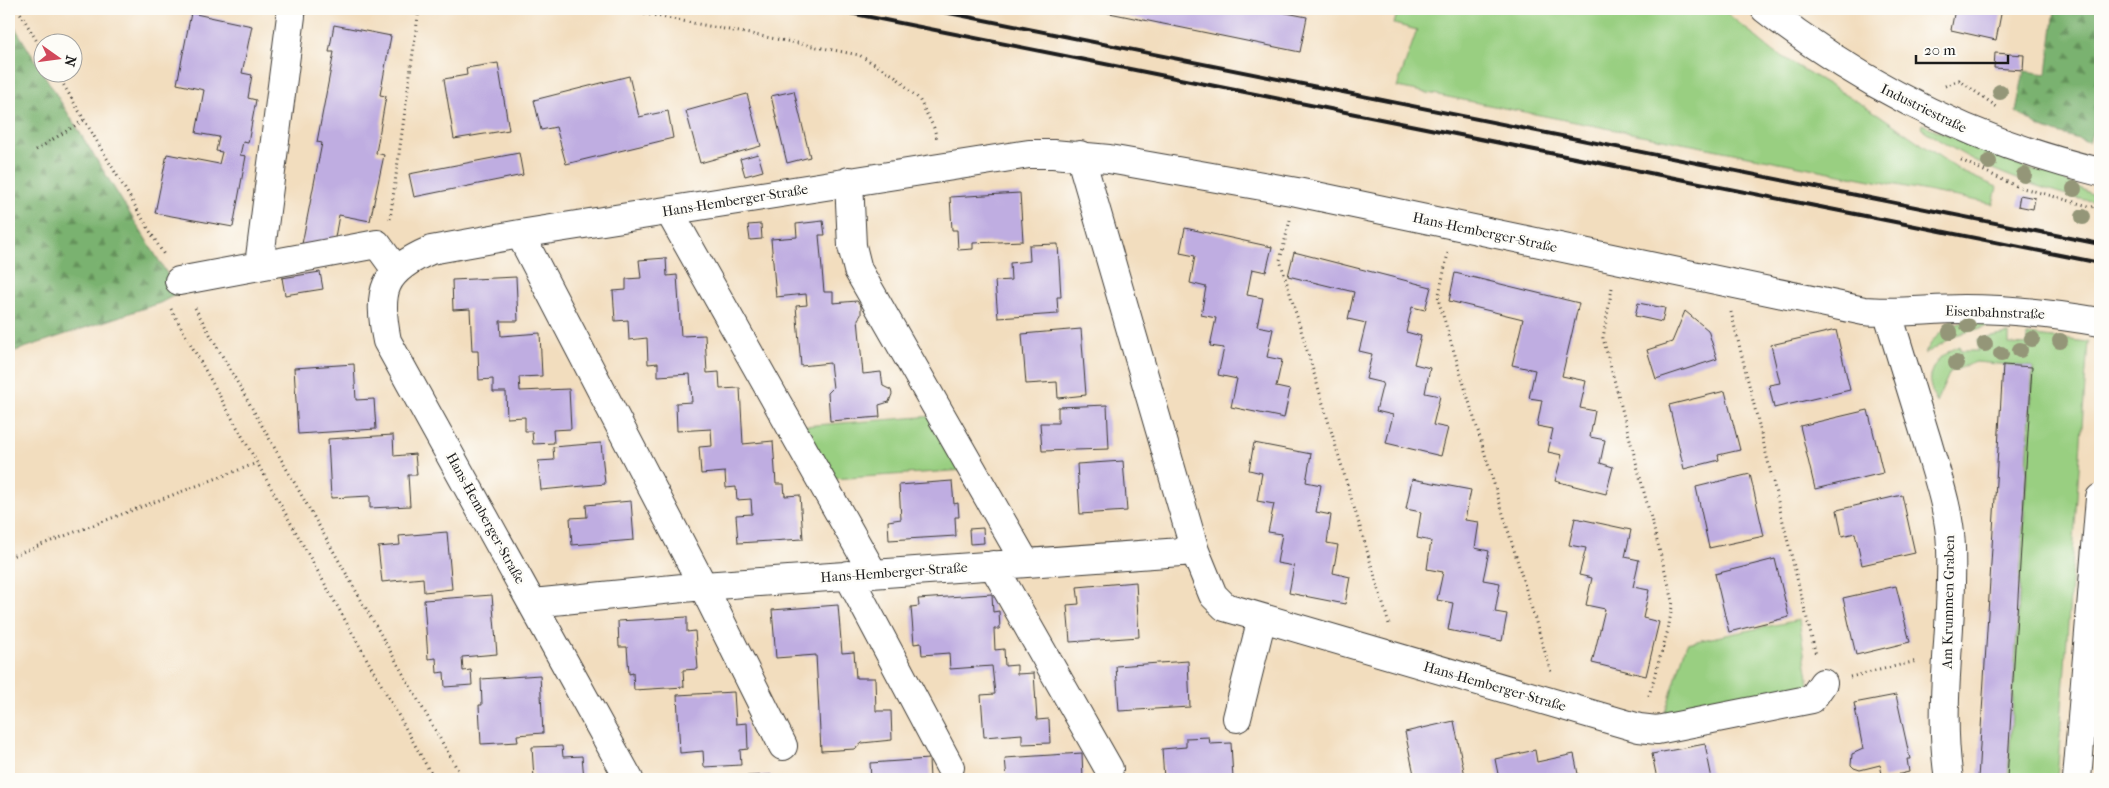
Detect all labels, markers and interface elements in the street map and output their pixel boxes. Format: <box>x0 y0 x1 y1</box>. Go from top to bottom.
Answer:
north arrow <box>32 32 82 82</box>
scale bar <box>1916 32 2009 64</box>
text: 20 m <box>1924 41 1956 59</box>
text: N <box>61 54 80 69</box>
street label: Industriestraße <box>1878 80 1970 137</box>
street label: Hans-Hemberger-Straße <box>661 181 809 220</box>
street label: Hans-Hemberger-Straße <box>1411 209 1559 256</box>
street label: Eisenbahnstraße <box>1945 302 2045 323</box>
street label: Hans-Hemberger-Straße <box>442 450 529 587</box>
street label: Am Krummen Graben <box>1939 535 1958 670</box>
street label: Hans-Hemberger-Straße <box>820 559 968 586</box>
street label: Hans-Hemberger-Straße <box>1422 658 1568 715</box>

